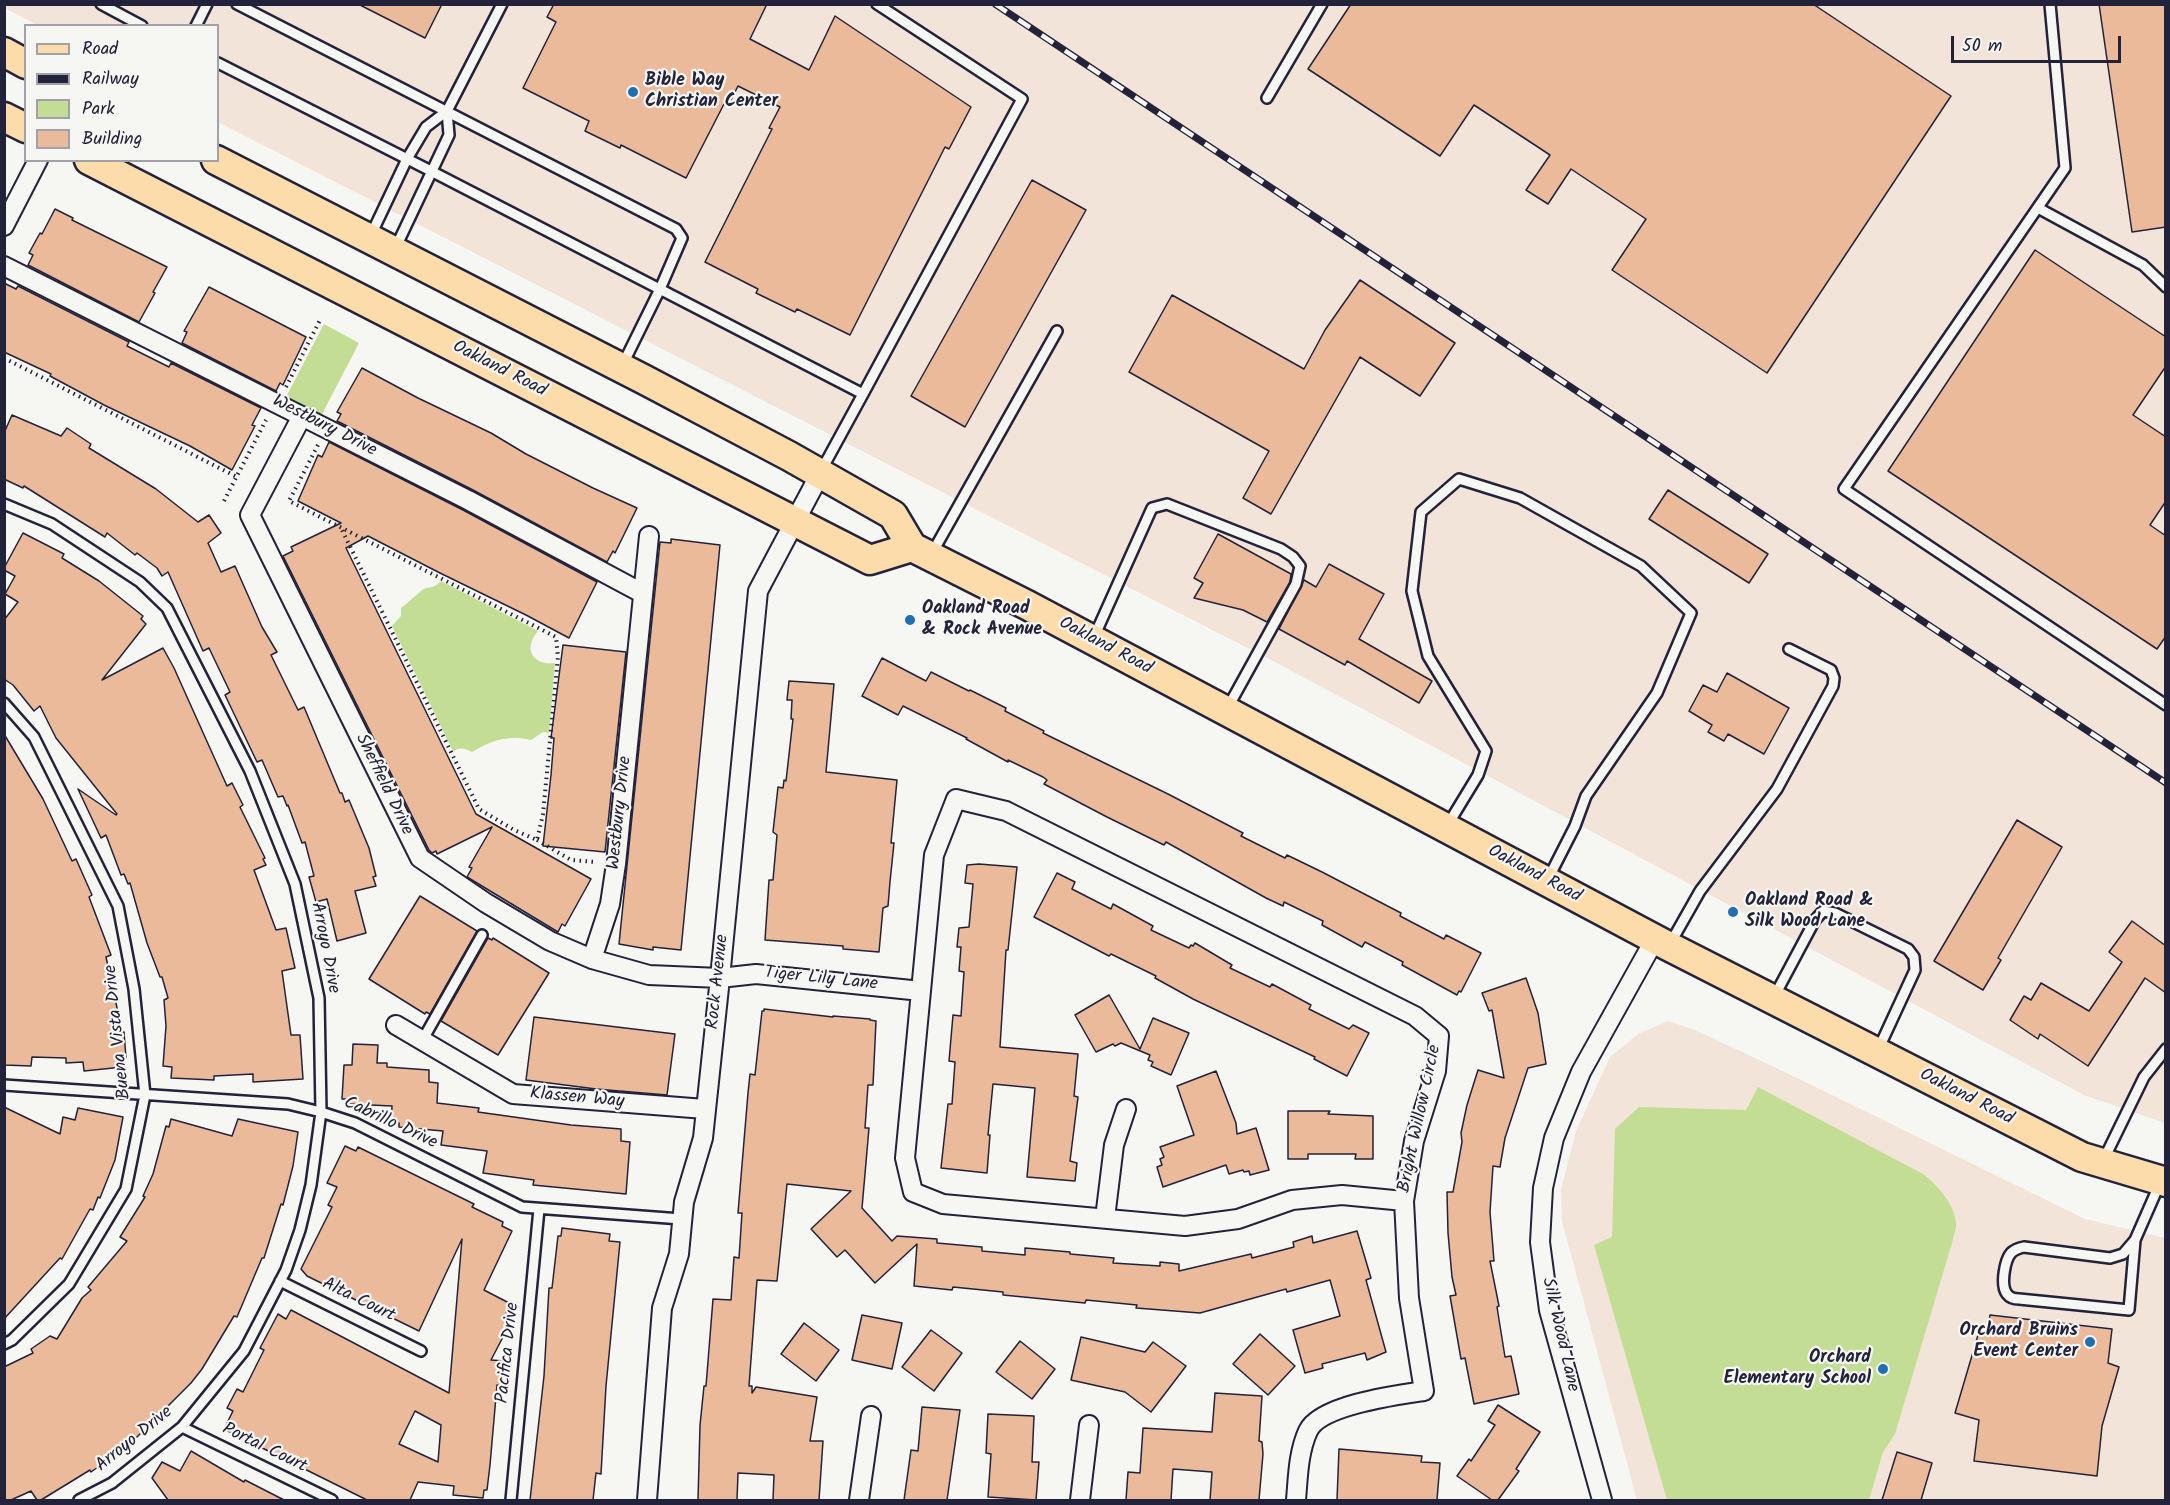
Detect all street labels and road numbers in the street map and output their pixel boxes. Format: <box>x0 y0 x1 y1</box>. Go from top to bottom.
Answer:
street label: Oakland Road <box>448 337 550 403</box>
street label: Westbury Drive <box>268 391 380 463</box>
street label: Oakland Road <box>1055 613 1155 681</box>
street label: Sheffield Drive <box>349 731 417 839</box>
street label: Westbury Drive <box>604 755 638 871</box>
street label: Oakland Road <box>1484 841 1584 909</box>
street label: Arroyo Drive <box>305 901 343 995</box>
street label: Rock Avenue <box>703 933 735 1031</box>
street label: Tiger Lily Lane <box>763 963 879 997</box>
street label: Buena Vista Drive <box>101 964 137 1100</box>
street label: Bright Willow Circle <box>1395 1043 1447 1195</box>
street label: Oakland Road <box>1915 1065 2017 1131</box>
street label: Klassen Way <box>529 1084 625 1114</box>
street label: Cabrillo Drive <box>340 1093 440 1155</box>
street label: Alta Court <box>318 1274 398 1328</box>
street label: Silk Wood Lane <box>1535 1276 1583 1394</box>
street label: Pacifica Drive <box>493 1302 525 1404</box>
street label: Arroyo Drive <box>92 1403 178 1477</box>
street label: Portal Court <box>218 1419 310 1479</box>

